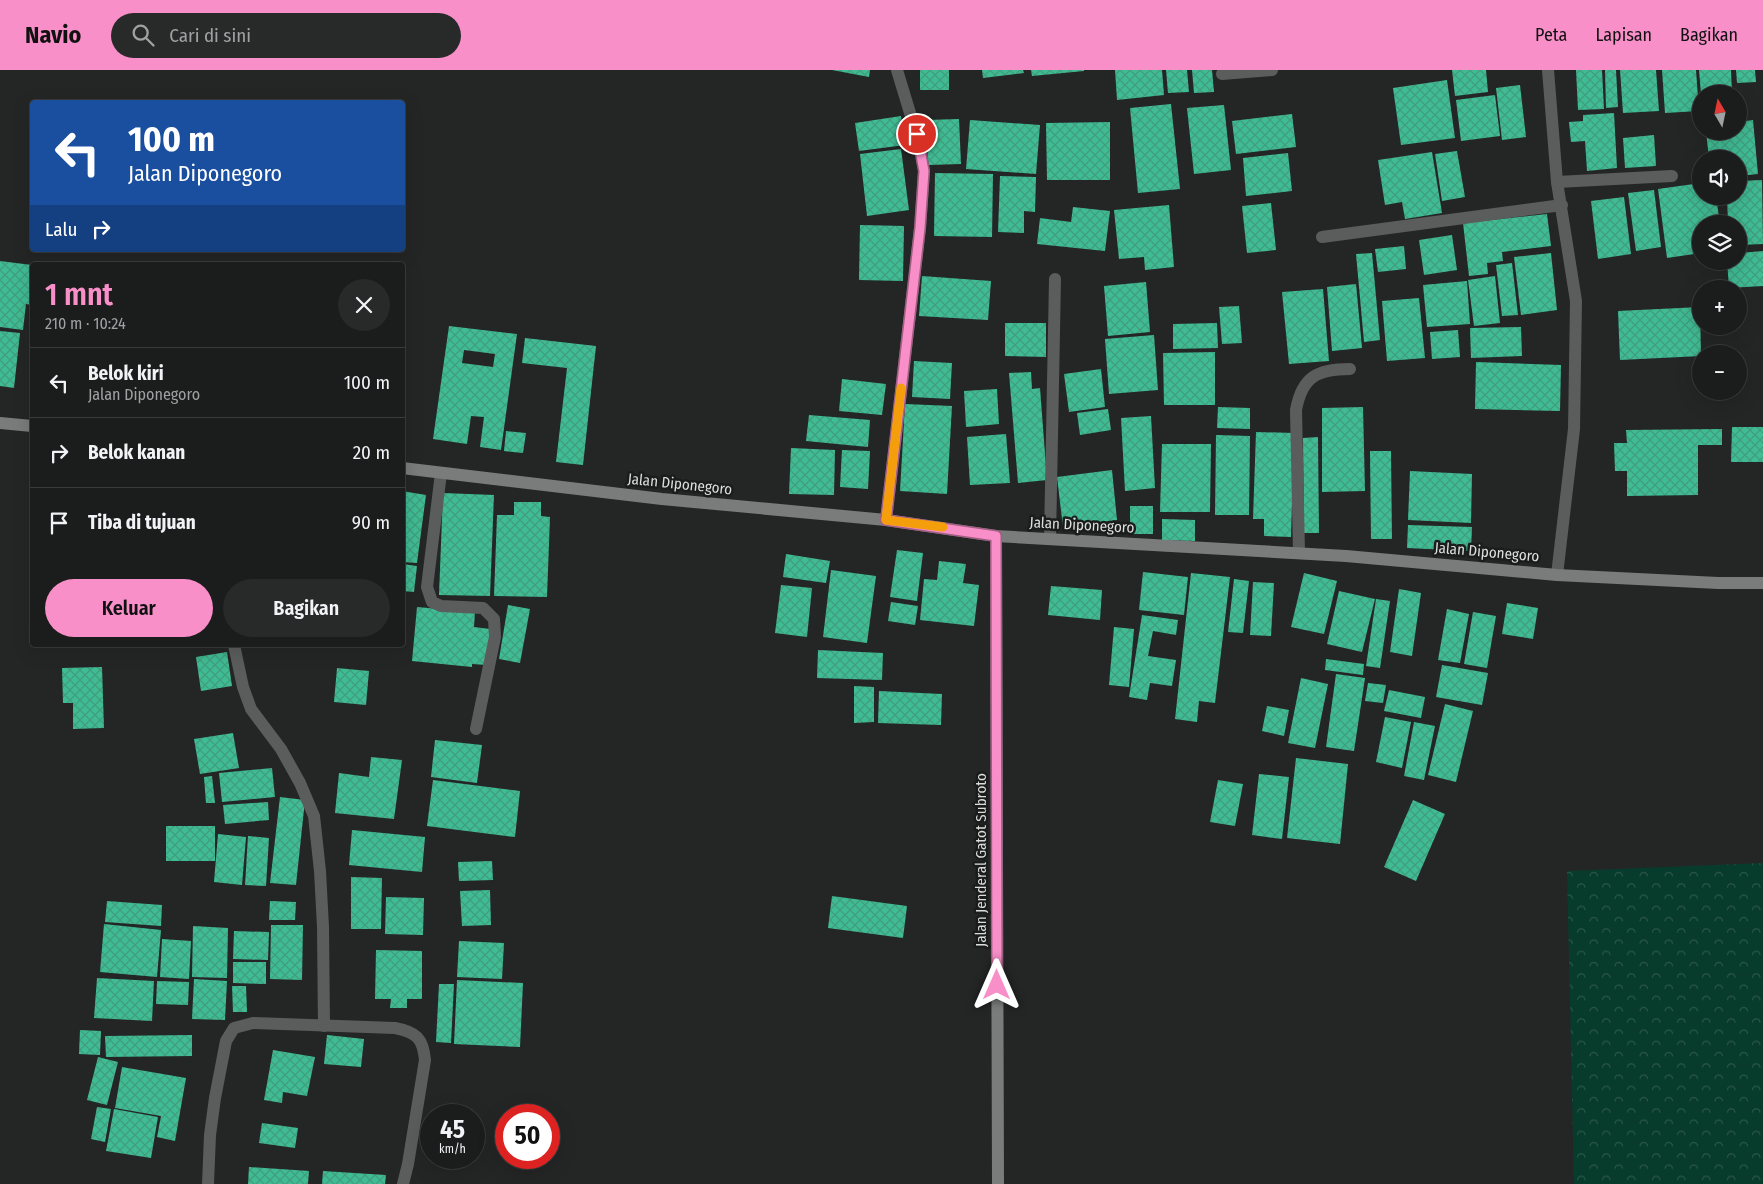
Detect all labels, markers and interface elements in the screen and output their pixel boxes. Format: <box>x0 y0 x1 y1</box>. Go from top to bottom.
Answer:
search box <box>111 13 461 58</box>
text: Navio <box>25 21 81 49</box>
icon: search <box>129 21 157 49</box>
text: Cari di sini <box>169 24 251 47</box>
text: Peta <box>1535 24 1567 46</box>
text: Lapisan <box>1595 24 1652 46</box>
text: Bagikan <box>1680 24 1738 46</box>
north arrow <box>1692 85 1748 140</box>
map controls <box>1692 85 1747 400</box>
pin <box>896 113 938 155</box>
text: 100 m <box>128 118 215 160</box>
icon: left <box>45 120 110 185</box>
icon: arrive <box>903 120 931 148</box>
button: sound <box>1692 150 1747 205</box>
text: Jalan Diponegoro <box>128 160 282 187</box>
icon: right <box>87 215 115 243</box>
button: layers <box>1692 215 1747 270</box>
text: Lalu <box>45 218 77 241</box>
text: 1 mnt <box>45 277 113 313</box>
button: close <box>338 279 390 331</box>
button: + <box>1692 280 1747 335</box>
text: 210 m · 10:24 <box>45 314 126 333</box>
button: − <box>1692 345 1747 400</box>
text: Belok kiri <box>88 362 164 385</box>
icon: left <box>45 369 73 397</box>
text: 100 m <box>344 371 390 394</box>
text: Jalan Diponegoro <box>88 385 200 404</box>
icon: right <box>45 439 73 467</box>
text: Belok kanan <box>88 441 185 464</box>
text: 20 m <box>353 441 390 464</box>
street label: Jalan Diponegoro <box>627 470 733 498</box>
icon: arrive <box>45 509 73 537</box>
text: Tiba di tujuan <box>88 511 196 534</box>
text: 90 m <box>352 511 390 534</box>
street label: Jalan Diponegoro <box>1029 513 1135 537</box>
street label: Jalan Diponegoro <box>1434 538 1540 566</box>
button: Keluar <box>45 579 213 637</box>
button: Bagikan <box>223 579 390 637</box>
street label: Jalan Jenderal Gatot Subroto <box>972 773 990 947</box>
position arrow <box>970 958 1022 1010</box>
speed limit sign: 50 <box>495 1104 560 1169</box>
text: 45 <box>440 1115 465 1145</box>
text: km/h <box>439 1142 466 1156</box>

